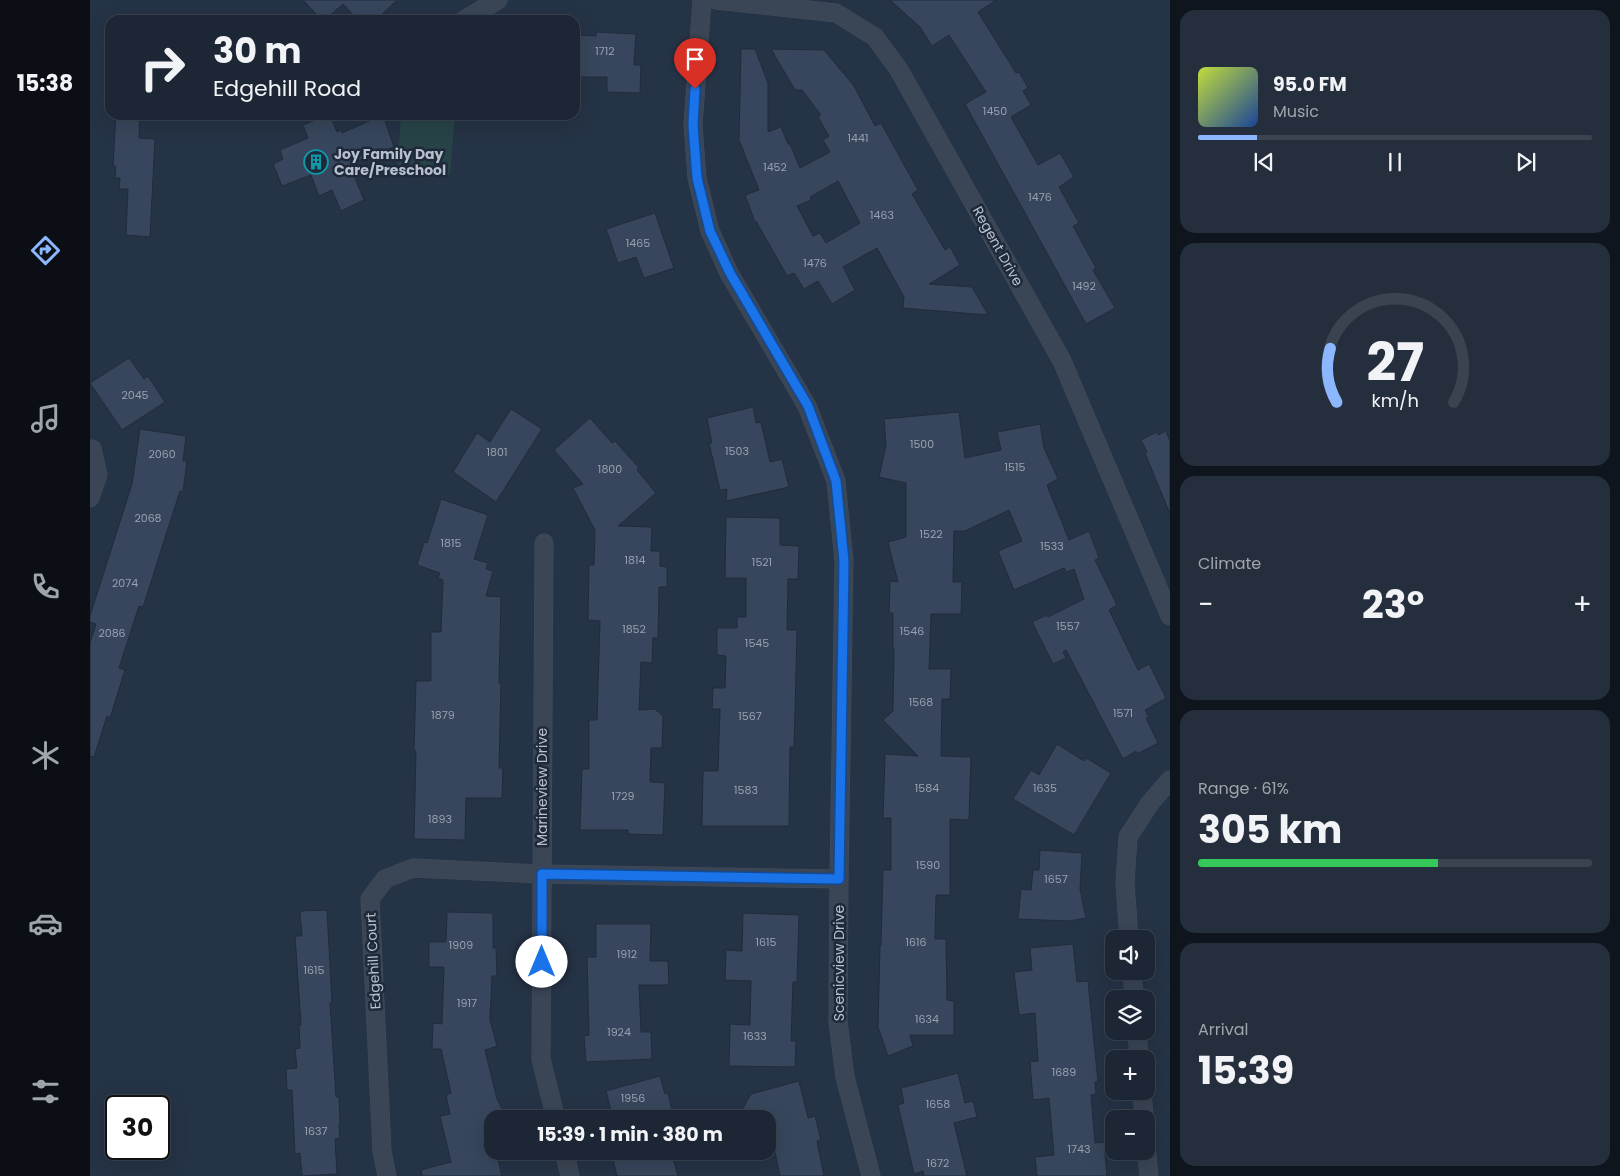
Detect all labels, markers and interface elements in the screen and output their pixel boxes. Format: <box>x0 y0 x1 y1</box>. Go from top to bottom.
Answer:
text: 30 m <box>213 26 301 75</box>
icon: right <box>130 35 195 100</box>
pin <box>674 38 716 89</box>
house number: 1712 <box>595 43 615 59</box>
icon: arrive <box>681 45 709 73</box>
text: 15:38 <box>17 68 73 99</box>
text: 95.0 FM <box>1273 71 1347 98</box>
text: Edgehill Road <box>213 73 361 104</box>
text: Music <box>1273 100 1319 123</box>
house number: 1450 <box>983 103 1007 119</box>
house number: 1441 <box>848 130 868 146</box>
place label: Joy Family Day Care/Preschool <box>334 144 446 180</box>
icon: previous <box>1250 148 1278 176</box>
icon: pause <box>1381 148 1409 176</box>
icon: next <box>1512 148 1540 176</box>
building icon: Joy Family Day Care/Preschool <box>303 149 329 175</box>
house number: 1452 <box>763 159 787 175</box>
house number: 1476 <box>1028 189 1052 205</box>
street label: Regent Drive <box>968 203 1028 290</box>
house number: 1463 <box>870 207 894 223</box>
icon: directions <box>28 233 63 268</box>
house number: 1465 <box>626 235 650 251</box>
house number: 1476 <box>803 255 827 271</box>
house number: 1492 <box>1072 278 1096 294</box>
text: 27 <box>1366 326 1424 399</box>
house number: 2045 <box>121 387 149 403</box>
text: km/h <box>1371 388 1419 413</box>
icon: music <box>28 401 63 436</box>
house number: 1500 <box>910 436 934 452</box>
house number: 1503 <box>725 443 749 459</box>
house number: 1801 <box>487 444 507 460</box>
house number: 2060 <box>148 446 176 462</box>
house number: 1515 <box>1005 459 1026 475</box>
house number: 1800 <box>598 461 622 477</box>
house number: 2068 <box>134 510 162 526</box>
house number: 1522 <box>919 526 943 542</box>
house number: 1815 <box>441 535 462 551</box>
house number: 1533 <box>1040 538 1064 554</box>
house number: 1814 <box>625 552 646 568</box>
text: Climate <box>1198 552 1261 575</box>
house number: 1521 <box>752 554 772 570</box>
icon: phone <box>28 569 63 604</box>
house number: 2074 <box>112 575 138 591</box>
text: 23° <box>1362 578 1424 631</box>
text: − <box>1198 585 1213 624</box>
text: + <box>1573 585 1592 624</box>
house number: 1557 <box>1056 618 1080 634</box>
house number: 1852 <box>622 621 646 637</box>
house number: 1546 <box>900 623 924 639</box>
house number: 2086 <box>98 625 126 641</box>
house number: 1545 <box>745 635 769 651</box>
house number: 1568 <box>909 694 933 710</box>
house number: 1571 <box>1113 705 1133 721</box>
house number: 1879 <box>431 707 455 723</box>
house number: 1567 <box>738 708 762 724</box>
street label: Marineview Drive <box>532 728 552 846</box>
icon: climate <box>28 738 63 773</box>
text: Range · 61% <box>1198 777 1289 800</box>
house number: 1584 <box>915 780 939 796</box>
house number: 1635 <box>1033 780 1057 796</box>
house number: 1583 <box>734 782 758 798</box>
house number: 1729 <box>612 788 634 804</box>
text: 305 km <box>1198 803 1342 856</box>
house number: 1893 <box>428 811 452 827</box>
house number: 1590 <box>916 857 940 873</box>
house number: 1657 <box>1044 871 1068 887</box>
street label: Scenicview Drive <box>829 904 849 1021</box>
icon: car <box>28 906 63 941</box>
street label: Edgehill Court <box>360 912 386 1010</box>
map controls <box>1105 930 1155 1160</box>
button: sound <box>1105 930 1155 980</box>
house number: 1615 <box>756 934 777 950</box>
house number: 1616 <box>905 934 927 950</box>
position arrow <box>515 935 567 987</box>
house number: 1909 <box>449 937 473 953</box>
house number: 1912 <box>617 946 637 962</box>
house number: 1615 <box>304 962 325 978</box>
button: layers <box>1105 990 1155 1040</box>
house number: 1917 <box>457 995 477 1011</box>
house number: 1634 <box>915 1011 939 1027</box>
text: Arrival <box>1198 1018 1248 1041</box>
house number: 1924 <box>607 1024 631 1040</box>
house number: 1633 <box>743 1028 767 1044</box>
text: 15:39 <box>1198 1044 1294 1097</box>
button: + <box>1105 1050 1155 1100</box>
house number: 1689 <box>1052 1064 1076 1080</box>
icon: filters <box>28 1074 63 1109</box>
house number: 1956 <box>621 1090 645 1106</box>
speed limit sign: 30 <box>105 1095 170 1160</box>
house number: 1658 <box>926 1096 950 1112</box>
button: − <box>1105 1110 1155 1160</box>
text: 15:39 · 1 min · 380 m <box>537 1121 723 1148</box>
house number: 1637 <box>305 1123 328 1139</box>
house number: 1743 <box>1068 1141 1090 1157</box>
house number: 1672 <box>927 1155 949 1171</box>

